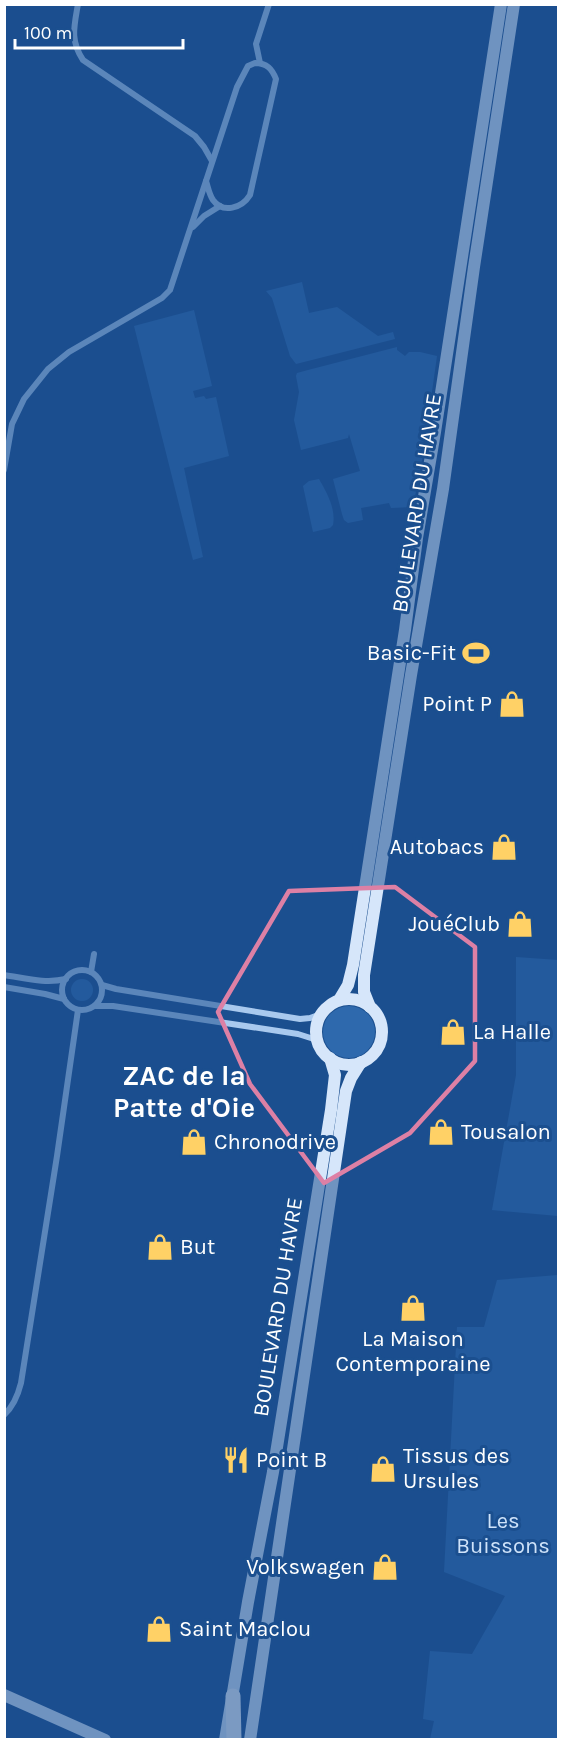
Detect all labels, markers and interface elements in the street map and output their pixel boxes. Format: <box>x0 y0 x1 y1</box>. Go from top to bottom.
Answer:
scale bar <box>15 12 183 50</box>
text: 100 m <box>24 22 72 44</box>
street label: BOULEVARD DU HAVRE <box>387 392 447 614</box>
sports icon: Basic-Fit <box>461 638 491 668</box>
place label: Basic-Fit <box>367 640 456 666</box>
shop icon: Point P <box>497 689 527 719</box>
place label: Point P <box>422 691 492 717</box>
shop icon: Autobacs <box>489 832 519 862</box>
place label: Autobacs <box>390 834 484 860</box>
shop icon: JouéClub <box>505 909 535 939</box>
place label: JouéClub <box>408 911 500 937</box>
shop icon: La Halle <box>438 1017 468 1047</box>
place label: La Halle <box>473 1019 551 1045</box>
district label: ZAC de la Patte d'Oie <box>113 1059 255 1124</box>
shop icon: Tousalon <box>426 1117 456 1147</box>
place label: Tousalon <box>461 1119 551 1145</box>
shop icon: Chronodrive <box>179 1127 209 1157</box>
place label: Chronodrive <box>214 1129 336 1155</box>
street label: BOULEVARD DU HAVRE <box>248 1196 308 1418</box>
shop icon: But <box>145 1232 175 1262</box>
place label: But <box>180 1234 215 1260</box>
shop icon: La Maison Contemporaine <box>398 1293 428 1323</box>
place label: La Maison Contemporaine <box>335 1326 491 1377</box>
place label: Tissus des Ursules <box>403 1443 510 1494</box>
restaurant icon: Point B <box>221 1445 251 1475</box>
place label: Point B <box>256 1447 327 1473</box>
shop icon: Tissus des Ursules <box>368 1454 398 1484</box>
park label: Les Buissons <box>456 1508 550 1559</box>
shop icon: Volkswagen <box>370 1552 400 1582</box>
place label: Volkswagen <box>246 1554 365 1580</box>
shop icon: Saint Maclou <box>144 1614 174 1644</box>
place label: Saint Maclou <box>179 1616 311 1642</box>

